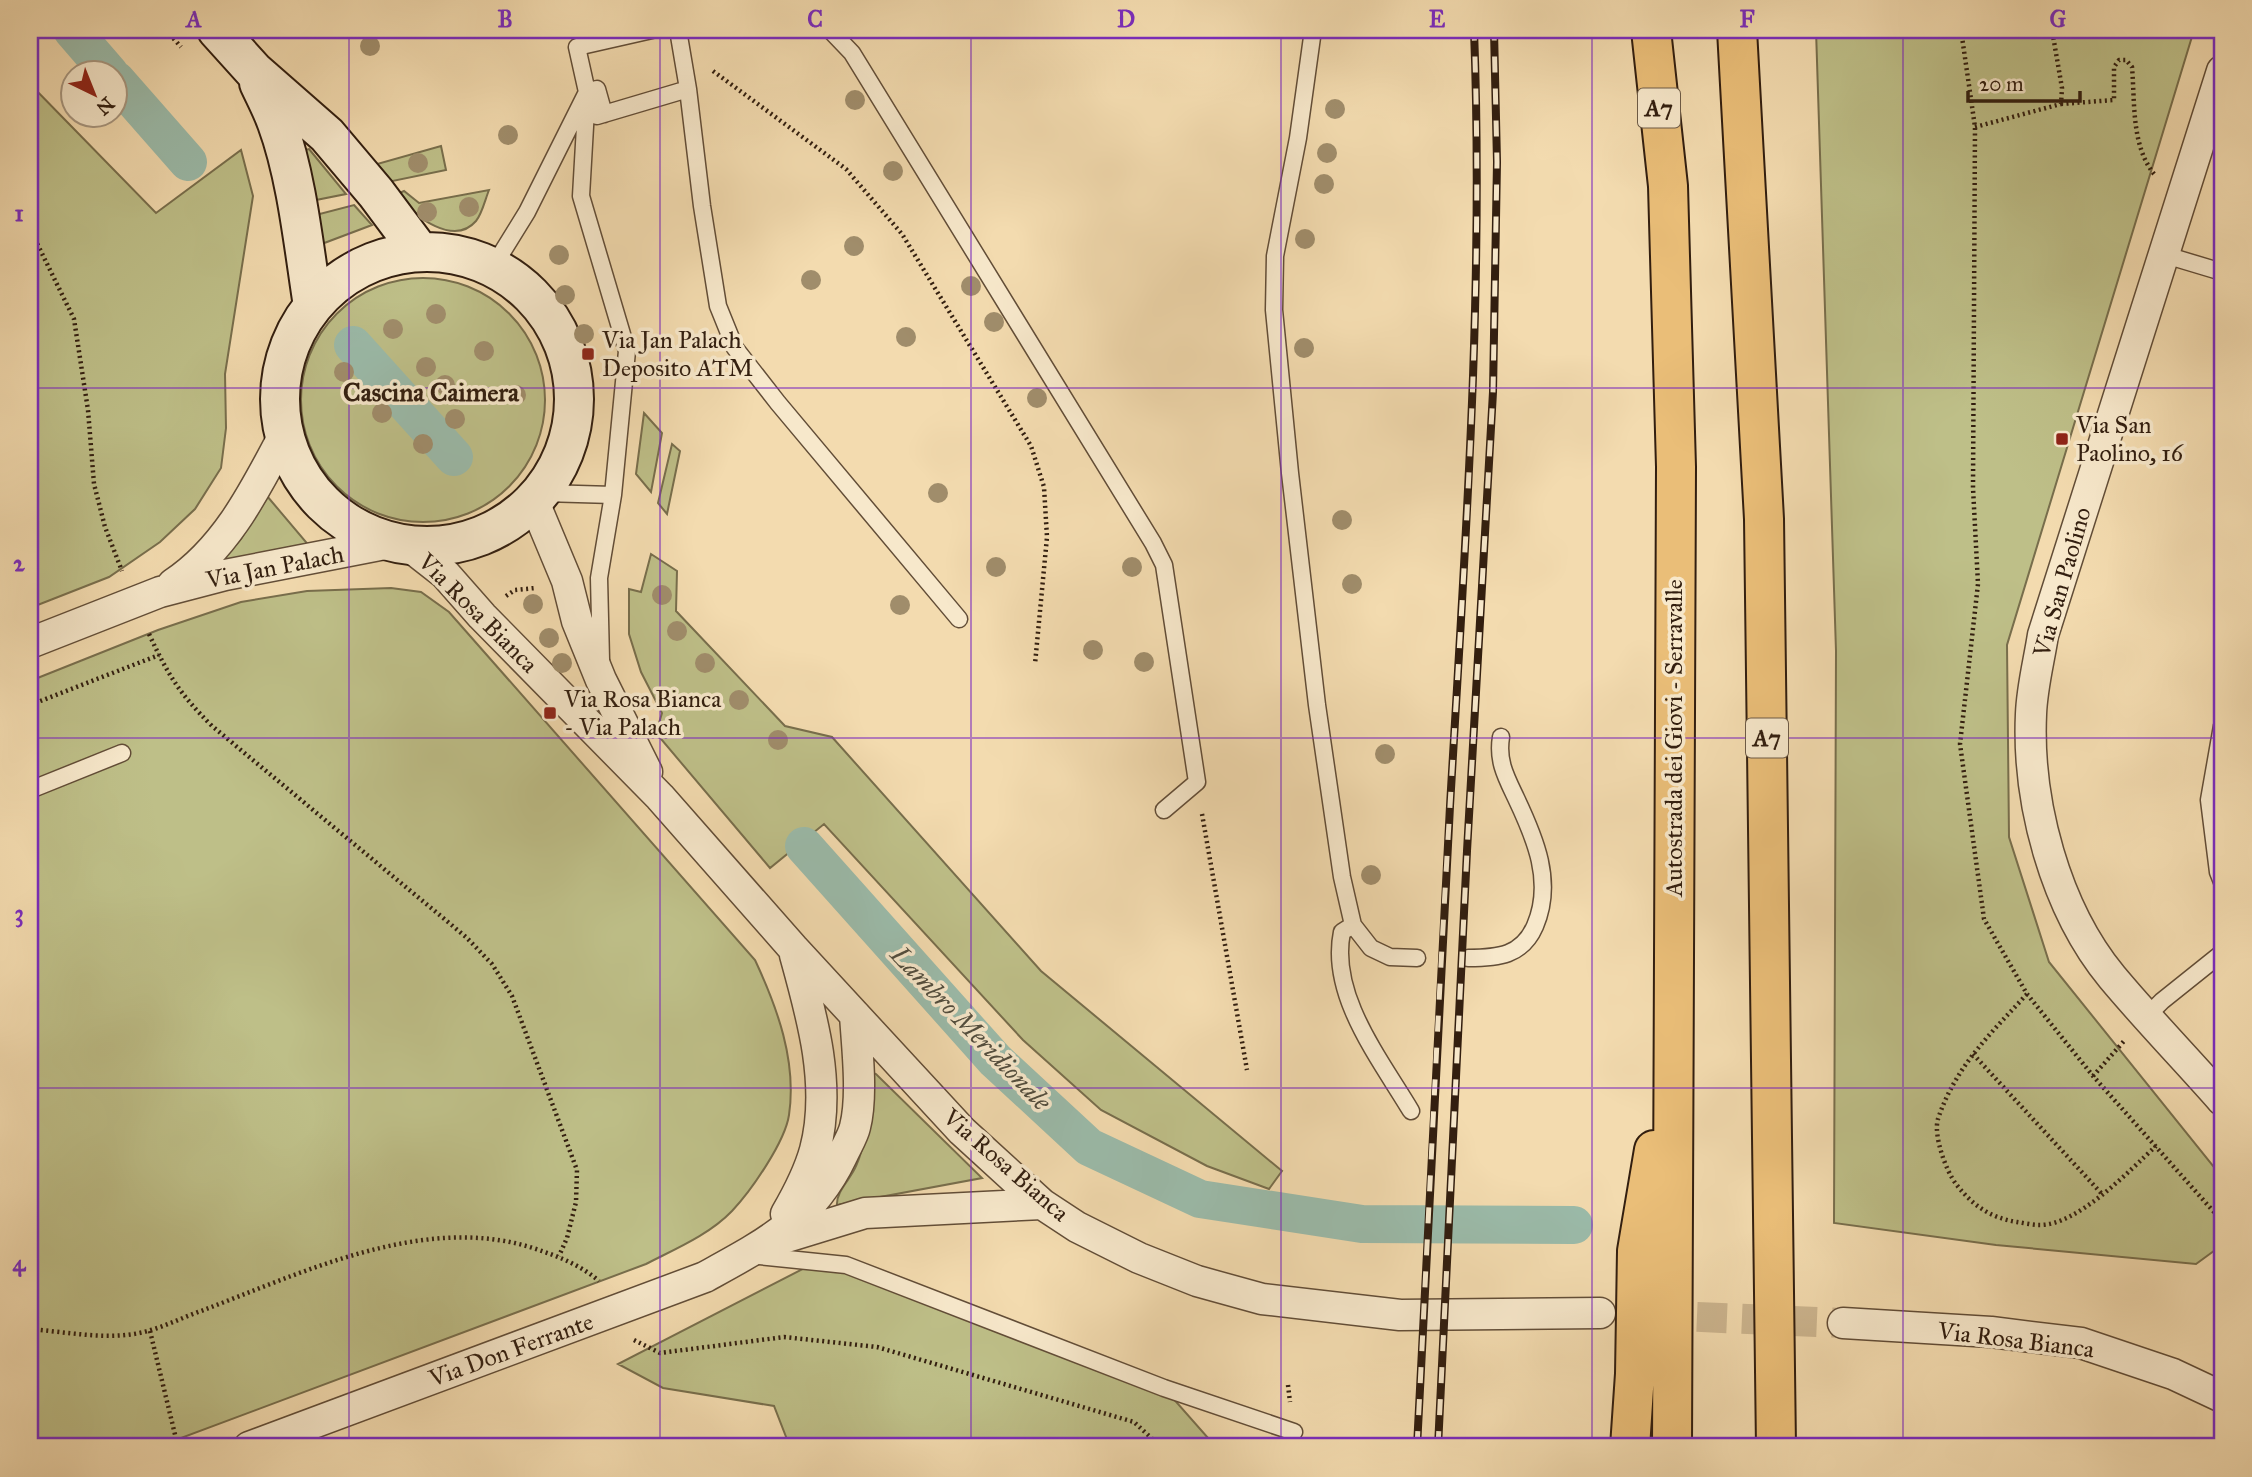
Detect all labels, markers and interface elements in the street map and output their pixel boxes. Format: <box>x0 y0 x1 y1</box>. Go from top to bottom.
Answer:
text: A <box>184 5 202 33</box>
text: B <box>497 5 513 33</box>
text: C <box>807 5 823 33</box>
text: D <box>1117 5 1135 33</box>
text: E <box>1429 5 1446 33</box>
text: F <box>1739 5 1755 33</box>
text: G <box>2050 5 2067 33</box>
north arrow <box>60 60 130 130</box>
scale bar <box>1968 60 2080 104</box>
text: 20 m <box>1979 71 2024 97</box>
road number: A7 <box>1638 88 1680 128</box>
text: N <box>92 92 119 120</box>
text: 1 <box>14 199 24 227</box>
place label: Via Jan Palach Deposito ATM <box>601 325 753 383</box>
marker: Via Jan Palach Deposito ATM <box>580 346 596 362</box>
district label: Cascina Caimera <box>343 376 520 408</box>
place label: Via San Paolino, 16 <box>2075 410 2184 468</box>
marker: Via San Paolino, 16 <box>2054 431 2070 447</box>
street label: Via San Paolino <box>2026 504 2098 661</box>
street label: Via Jan Palach <box>203 539 346 595</box>
street label: Via Rosa Bianca <box>411 546 545 680</box>
text: 2 <box>13 549 25 577</box>
street label: Autostrada dei Giovi - Serravalle <box>1659 579 1689 898</box>
place label: Via Rosa Bianca - Via Palach <box>563 684 722 742</box>
marker: Via Rosa Bianca - Via Palach <box>542 705 558 721</box>
road number: A7 <box>1746 718 1788 758</box>
text: 3 <box>14 899 24 928</box>
water label: Lambro Meridionale <box>884 938 1059 1118</box>
street label: Via Rosa Bianca <box>936 1101 1076 1228</box>
text: 4 <box>13 1249 27 1277</box>
street label: Via Don Ferrante <box>424 1306 597 1394</box>
street label: Via Rosa Bianca <box>1935 1315 2097 1365</box>

